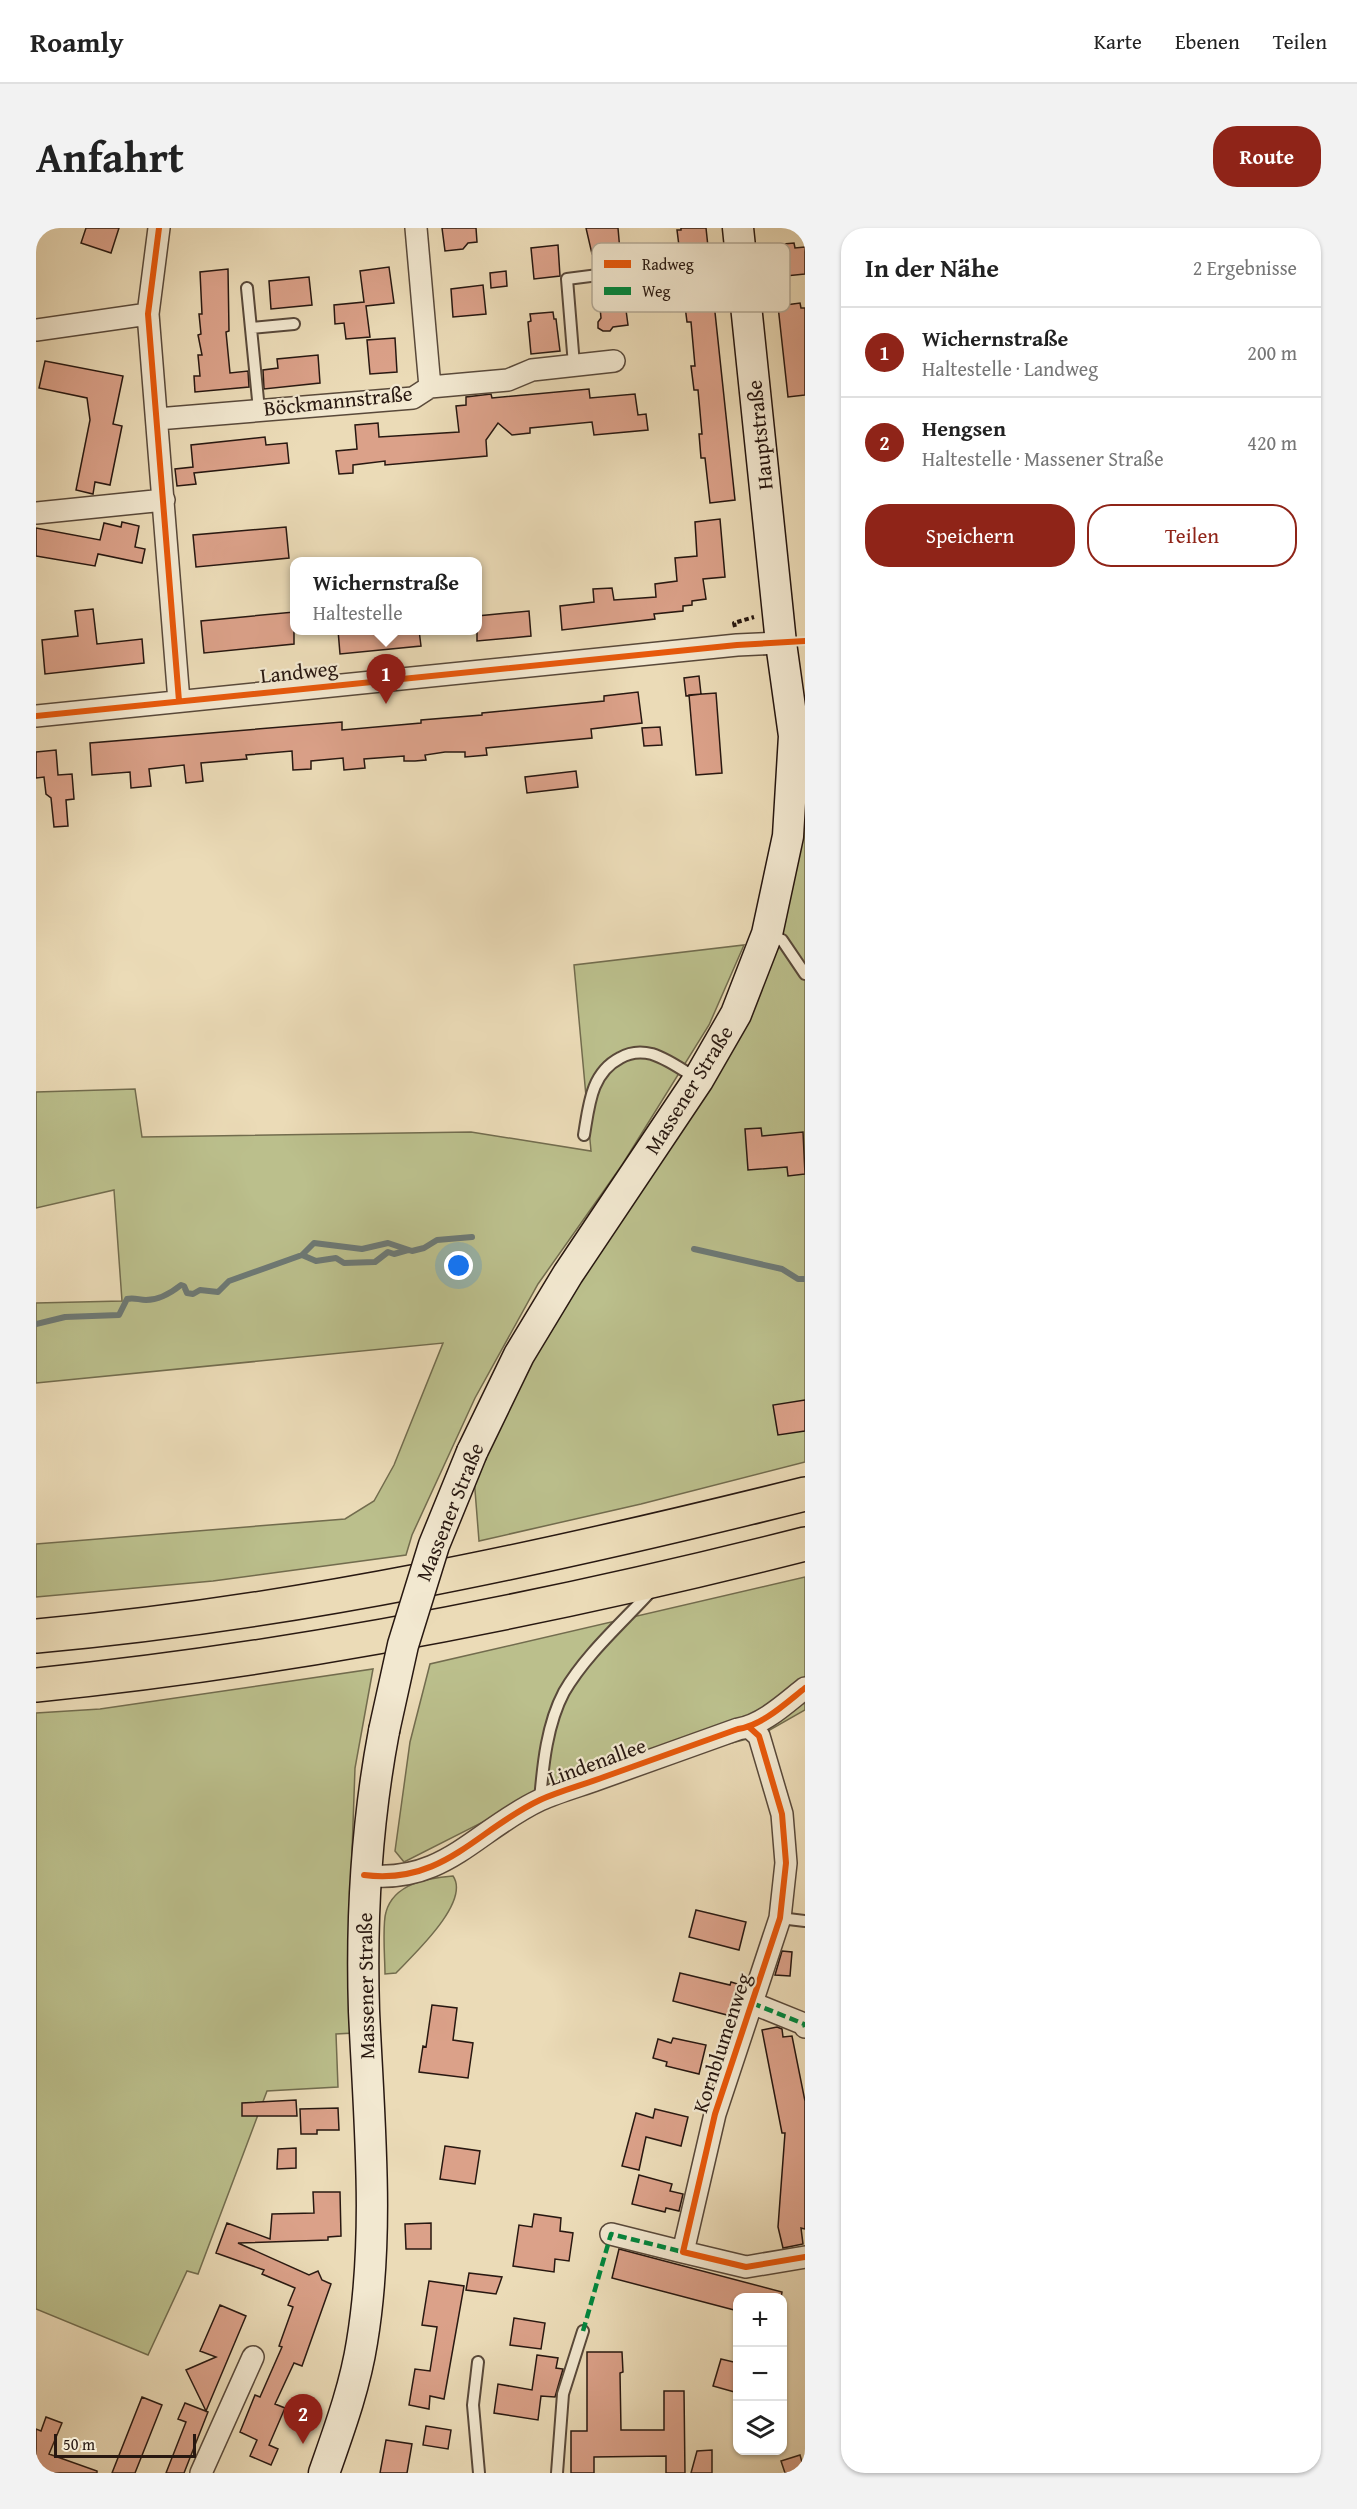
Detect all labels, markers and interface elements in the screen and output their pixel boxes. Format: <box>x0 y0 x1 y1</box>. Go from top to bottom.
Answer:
text: Roamly <box>30 21 124 62</box>
text: Karte <box>1094 26 1142 57</box>
text: Ebenen <box>1175 26 1240 57</box>
text: Teilen <box>1273 26 1327 57</box>
text: Anfahrt <box>36 126 184 187</box>
button: Route <box>1213 126 1321 187</box>
legend <box>592 243 790 312</box>
text: In der Nähe <box>865 248 999 287</box>
text: Radweg <box>642 252 694 276</box>
text: 2 Ergebnisse <box>1193 253 1297 282</box>
text: Weg <box>642 279 670 303</box>
text: Wichernstraße <box>922 322 1068 354</box>
text: 1 <box>879 338 890 367</box>
text: 200 m <box>1247 338 1297 367</box>
text: Haltestelle · Landweg <box>922 354 1098 383</box>
street label: Böckmannstraße <box>262 377 414 424</box>
street label: Hauptstraße <box>738 378 781 492</box>
text: Hengsen <box>922 412 1006 444</box>
text: 2 <box>879 428 890 457</box>
text: 420 m <box>1247 428 1297 457</box>
text: Haltestelle · Massener Straße <box>922 444 1164 473</box>
button: Speichern <box>865 504 1075 567</box>
button: Teilen <box>1087 504 1297 567</box>
popup <box>290 557 482 635</box>
text: Wichernstraße <box>313 566 459 598</box>
text: Haltestelle <box>313 598 403 627</box>
street label: Landweg <box>259 652 340 691</box>
pin: 1 <box>366 654 406 704</box>
street label: Massener Straße <box>637 1019 741 1160</box>
your location <box>444 1251 473 1280</box>
street label: Massener Straße <box>408 1438 491 1586</box>
street label: Lindenallee <box>544 1729 650 1794</box>
street label: Massener Straße <box>349 1912 382 2060</box>
street label: Kornblumenweg <box>684 1968 759 2117</box>
map controls <box>733 2293 787 2455</box>
button: + <box>733 2293 787 2347</box>
button: − <box>733 2347 787 2401</box>
pin: 2 <box>284 2394 322 2444</box>
button: layers <box>733 2401 787 2455</box>
scale bar <box>54 2431 196 2458</box>
text: 50 m <box>63 2432 95 2456</box>

